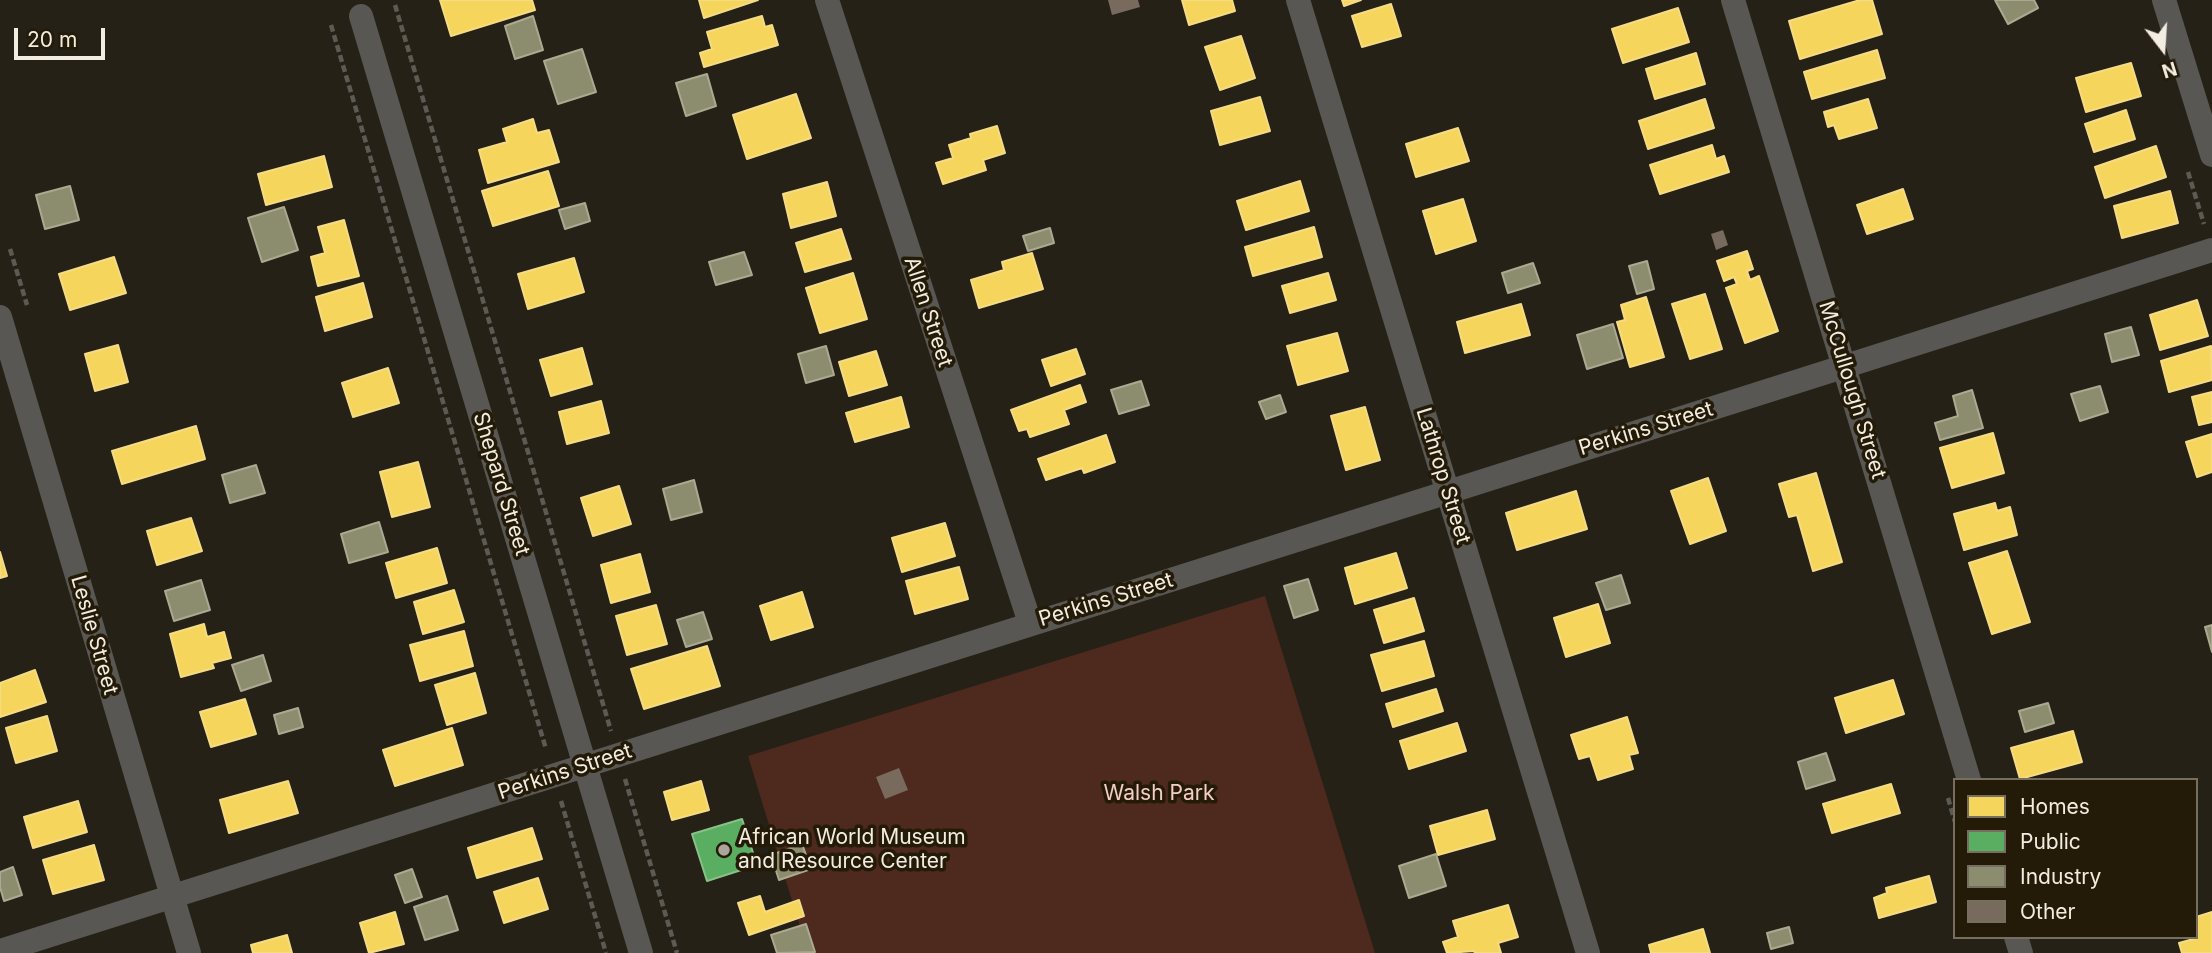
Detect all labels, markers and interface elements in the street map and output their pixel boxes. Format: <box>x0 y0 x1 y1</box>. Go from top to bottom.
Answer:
scale bar <box>18 14 108 58</box>
north arrow <box>2128 14 2198 84</box>
text: 20 m <box>27 27 77 52</box>
text: N <box>2159 56 2180 83</box>
street label: Allen Street <box>898 254 958 370</box>
street label: McCullough Street <box>1813 298 1891 482</box>
street label: Perkins Street <box>1576 397 1716 461</box>
street label: Lathrop Street <box>1410 405 1476 547</box>
street label: Shepard Street <box>467 409 535 559</box>
street label: Perkins Street <box>1036 568 1176 632</box>
street label: Leslie Street <box>65 573 123 697</box>
street label: Perkins Street <box>495 739 635 805</box>
legend <box>1953 778 2198 939</box>
park label: Walsh Park <box>1104 781 1214 807</box>
text: Homes <box>2020 794 2090 819</box>
place label: African World Museum and Resource Center <box>738 825 966 875</box>
text: Public <box>2020 829 2081 854</box>
marker: African World Museum and Resource Center <box>716 842 732 858</box>
text: Industry <box>2020 864 2101 889</box>
text: Other <box>2020 899 2076 924</box>

